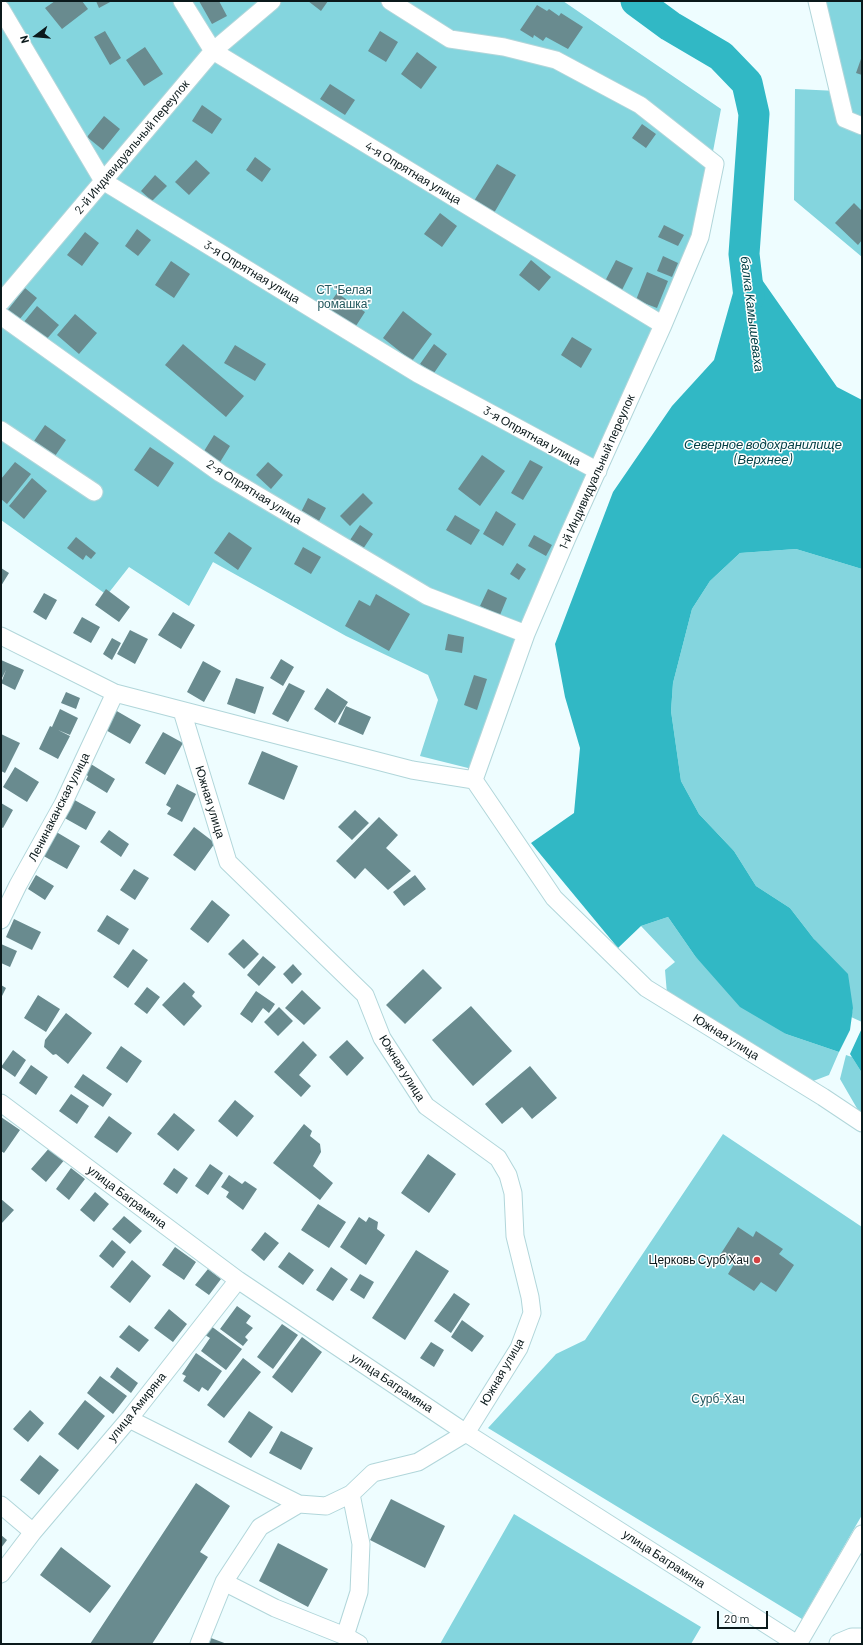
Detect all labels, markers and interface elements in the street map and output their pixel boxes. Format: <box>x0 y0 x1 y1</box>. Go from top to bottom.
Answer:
north arrow <box>16 16 56 56</box>
text: N <box>17 34 31 45</box>
street label: 2-й Индивидуальный переулок <box>72 77 192 217</box>
street label: 4-я Опрятная улица <box>362 139 464 207</box>
street label: 3-я Опрятная улица <box>201 238 303 306</box>
water label: балка Камышеваха <box>737 255 767 373</box>
park label: СТ "Белая ромашка" <box>316 283 372 311</box>
street label: 1-й Индивидуальный переулок <box>556 392 638 552</box>
street label: 3-я Опрятная улица <box>481 403 583 469</box>
water label: Северное водохранилище (Верхнее) <box>684 437 842 468</box>
street label: 2-я Опрятная улица <box>204 457 304 527</box>
street label: Ленинаканская улица <box>25 750 93 864</box>
street label: Южная улица <box>192 764 228 840</box>
street label: Южная улица <box>690 1011 762 1063</box>
street label: Южная улица <box>376 1032 428 1104</box>
street label: улица Баграмяна <box>84 1162 170 1232</box>
place label: Церковь Сурб Хач <box>649 1253 749 1267</box>
marker: Церковь Сурб Хач <box>752 1255 762 1265</box>
street label: Южная улица <box>477 1336 527 1408</box>
street label: улица Баграмяна <box>348 1350 436 1416</box>
street label: улица Амиряна <box>105 1370 169 1444</box>
park label: Сурб-Хач <box>691 1392 745 1406</box>
street label: улица Баграмяна <box>620 1527 708 1591</box>
scale bar <box>719 1603 770 1629</box>
text: 20 m <box>724 1611 750 1625</box>

